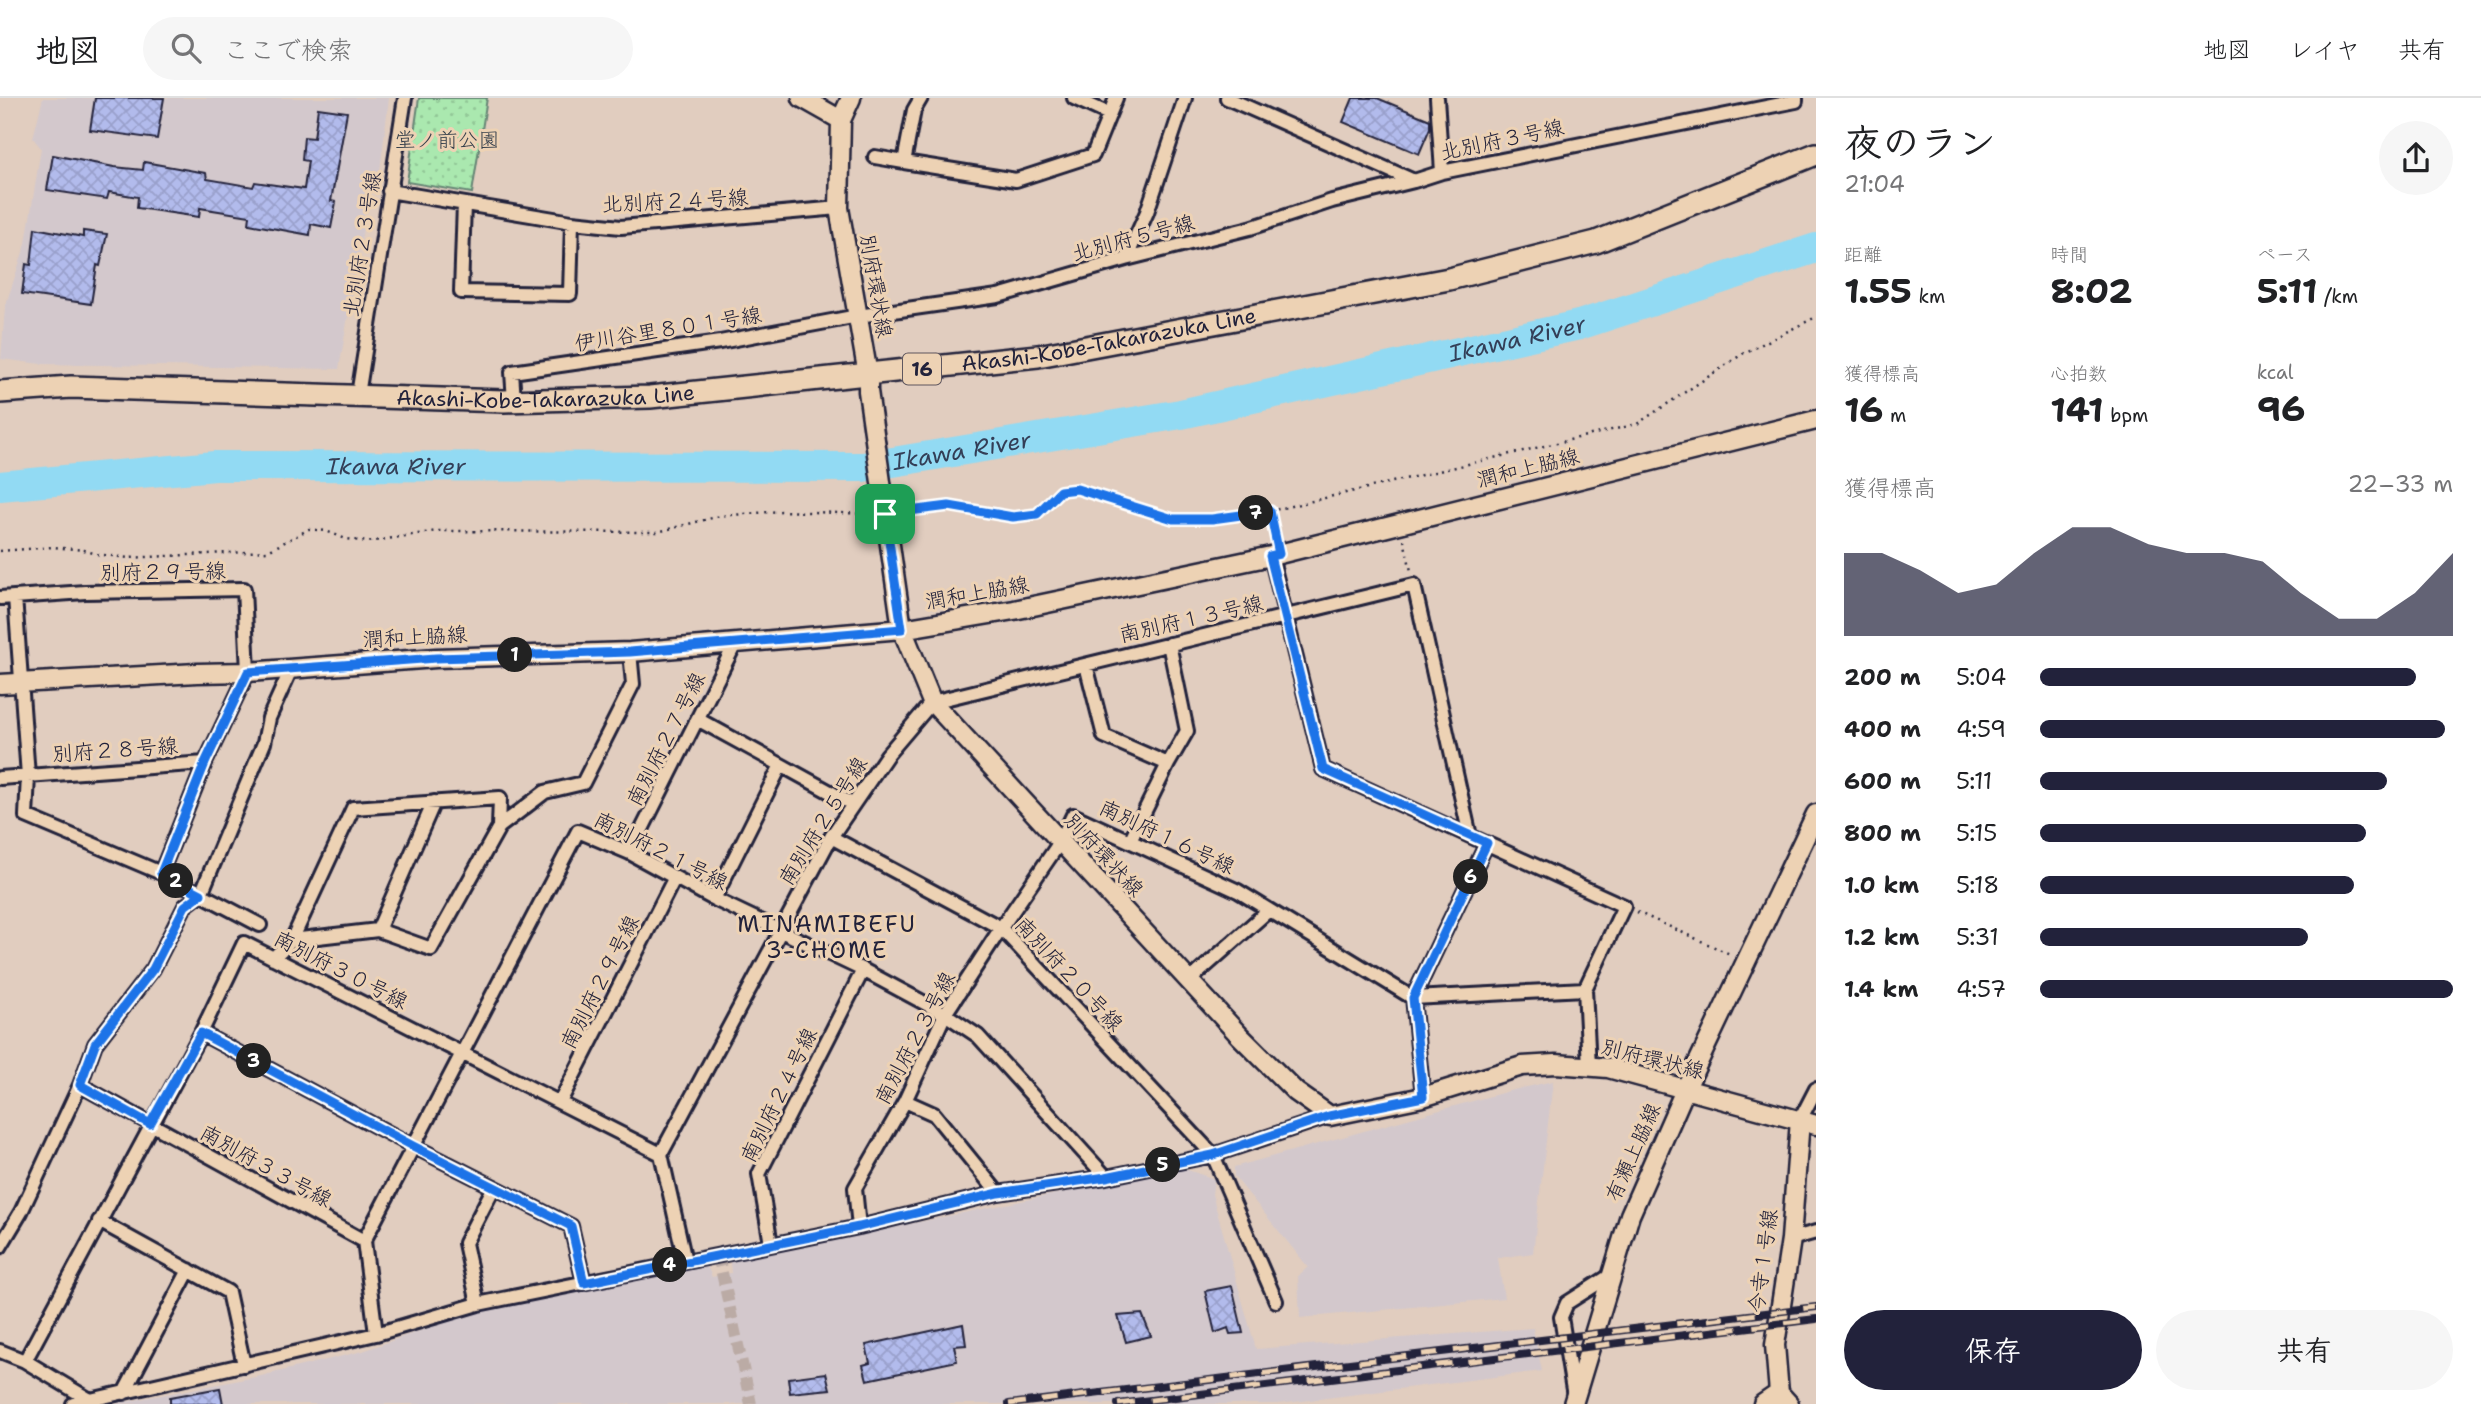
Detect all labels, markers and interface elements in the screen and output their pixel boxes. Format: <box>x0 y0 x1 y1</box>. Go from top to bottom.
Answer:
search box <box>143 17 633 80</box>
text: 地図 <box>35 28 101 73</box>
icon: search <box>167 29 205 67</box>
text: ここで検索 <box>223 32 353 67</box>
text: 地図 <box>2203 34 2251 66</box>
text: レイヤ <box>2289 34 2360 66</box>
text: 共有 <box>2398 34 2446 66</box>
street label: 北別府３号線 <box>1437 113 1567 167</box>
text: 夜のラン <box>1844 117 1996 168</box>
button: share <box>2379 121 2453 195</box>
park label: 堂ノ前公園 <box>395 126 500 154</box>
street label: 北別府２３号線 <box>337 169 387 319</box>
text: 21:04 <box>1844 169 1905 199</box>
street label: 北別府２４号線 <box>601 183 749 219</box>
street label: 北別府５号線 <box>1069 208 1197 268</box>
street label: 別府環状線 <box>853 232 899 340</box>
text: 距離 <box>1844 242 1882 267</box>
text: 時間 <box>2050 242 2088 267</box>
text: ペース <box>2257 242 2313 267</box>
text: 1.55 <box>1844 267 1912 314</box>
text: 8:02 <box>2050 267 2133 314</box>
text: 5:11 <box>2257 267 2318 314</box>
text: km <box>1912 284 1945 309</box>
text: /km <box>2318 284 2358 309</box>
street label: 伊川谷里８０１号線 <box>572 300 764 358</box>
street label: Akashi-Kobe-Takarazuka Line <box>960 301 1258 378</box>
water label: Ikawa River <box>1445 308 1591 369</box>
road number: 16 <box>903 354 941 384</box>
text: kcal <box>2257 360 2294 385</box>
text: 獲得標高 <box>1844 361 1920 386</box>
text: 心拍数 <box>2050 361 2107 386</box>
street label: Akashi-Kobe-Takarazuka Line <box>396 378 696 415</box>
text: 96 <box>2257 385 2305 432</box>
text: 16 <box>1844 386 1884 433</box>
text: 141 <box>2050 386 2104 433</box>
text: m <box>1884 403 1906 428</box>
text: bpm <box>2104 403 2148 428</box>
water label: Ikawa River <box>889 424 1034 477</box>
street label: 潤和上脇線 <box>1474 442 1582 494</box>
water label: Ikawa River <box>325 451 467 481</box>
text: 22–33 m <box>2347 469 2453 499</box>
text: 獲得標高 <box>1844 473 1936 503</box>
pin <box>855 484 915 544</box>
icon: arrive <box>866 495 904 533</box>
pin: 7 <box>1238 496 1274 530</box>
text: 7 <box>1249 500 1262 525</box>
street label: 別府２９号線 <box>100 557 226 587</box>
street label: 潤和上脇線 <box>923 570 1031 616</box>
street label: 南別府１３号線 <box>1116 589 1266 649</box>
street label: 潤和上脇線 <box>362 620 468 654</box>
pin: 1 <box>498 638 532 672</box>
text: 1 <box>510 642 519 667</box>
text: 200 m <box>1844 662 1921 692</box>
text: 5:04 <box>1956 662 2006 692</box>
street label: 南別府２７号線 <box>620 667 712 811</box>
text: 400 m <box>1844 714 1921 744</box>
text: 4:59 <box>1956 714 2006 744</box>
street label: 別府２８号線 <box>51 732 179 768</box>
street label: 南別府２５号線 <box>772 751 874 891</box>
text: 600 m <box>1844 766 1921 796</box>
text: 5:11 <box>1956 766 1992 796</box>
street label: 南別府１６号線 <box>1094 793 1240 881</box>
street label: 南別府２１号線 <box>589 805 733 897</box>
street label: 別府環状線 <box>1058 807 1150 903</box>
text: 800 m <box>1844 818 1921 848</box>
text: 5:15 <box>1956 818 1997 848</box>
pin: 6 <box>1454 860 1488 894</box>
pin: 2 <box>158 864 194 898</box>
text: 6 <box>1464 864 1477 889</box>
text: 2 <box>169 868 182 893</box>
text: 1.0 km <box>1844 870 1919 900</box>
text: 5:18 <box>1956 870 1999 900</box>
district label: MINAMIBEFU 3-CHOME <box>737 909 917 965</box>
street label: 南別府２９号線 <box>554 910 646 1054</box>
street label: 南別府２０号線 <box>1009 911 1129 1037</box>
text: 1.2 km <box>1844 922 1920 952</box>
text: 5:31 <box>1956 922 1999 952</box>
street label: 南別府３０号線 <box>269 924 413 1016</box>
street label: 南別府２３号線 <box>868 967 962 1109</box>
text: 1.4 km <box>1844 974 1918 1004</box>
text: 4:57 <box>1956 974 2006 1004</box>
street label: 南別府２４号線 <box>734 1023 824 1167</box>
street label: 別府環状線 <box>1599 1033 1707 1085</box>
pin: 3 <box>236 1044 272 1079</box>
text: 3 <box>247 1048 260 1073</box>
street label: 有瀬上脇線 <box>1599 1098 1667 1206</box>
street label: 南別府３３号線 <box>195 1118 337 1214</box>
pin: 5 <box>1146 1148 1180 1182</box>
text: 5 <box>1157 1152 1168 1177</box>
street label: 今寺１号線 <box>1742 1207 1784 1315</box>
pin: 4 <box>652 1248 688 1282</box>
text: 4 <box>663 1252 676 1277</box>
button: 保存 <box>1844 1310 2142 1390</box>
button: 共有 <box>2156 1310 2453 1390</box>

